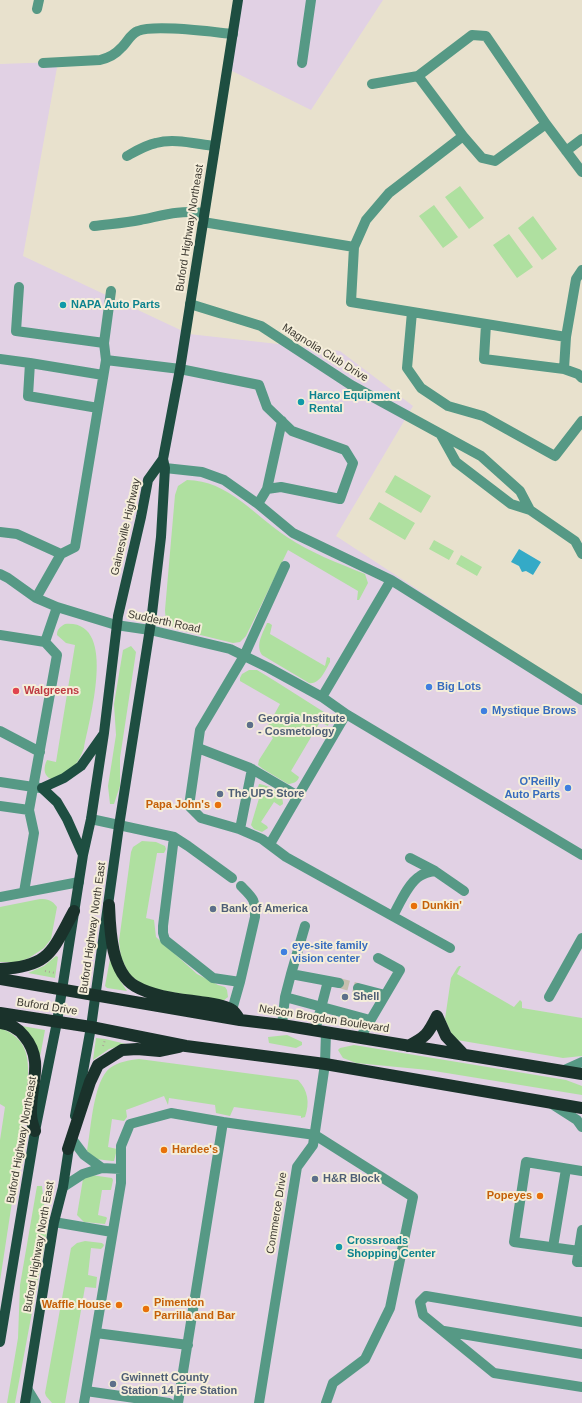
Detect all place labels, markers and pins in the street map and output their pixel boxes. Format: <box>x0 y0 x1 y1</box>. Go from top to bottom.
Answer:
place label: NAPA Auto Parts <box>71 298 160 312</box>
marker: NAPA Auto Parts <box>58 300 68 310</box>
place label: Harco Equipment Rental <box>309 389 400 415</box>
marker: Harco Equipment Rental <box>296 397 306 407</box>
place label: Big Lots <box>437 680 481 694</box>
marker: Big Lots <box>424 682 434 692</box>
place label: Walgreens <box>24 684 79 698</box>
marker: Walgreens <box>11 686 21 696</box>
place label: Mystique Brows <box>492 704 576 718</box>
marker: Mystique Brows <box>479 706 489 716</box>
place label: Georgia Institute - Cosmetology <box>258 712 345 738</box>
marker: Georgia Institute - Cosmetology <box>245 720 255 730</box>
place label: O'Reilly Auto Parts <box>504 775 560 801</box>
marker: O'Reilly Auto Parts <box>563 783 573 793</box>
place label: The UPS Store <box>228 787 304 801</box>
marker: The UPS Store <box>215 789 225 799</box>
place label: Papa John's <box>146 798 210 812</box>
marker: Papa John's <box>213 800 223 810</box>
place label: Dunkin' <box>422 899 462 913</box>
marker: Dunkin' <box>409 901 419 911</box>
place label: Bank of America <box>221 902 308 916</box>
marker: Bank of America <box>208 904 218 914</box>
place label: eye-site family vision center <box>292 939 368 965</box>
marker: eye-site family vision center <box>279 947 289 957</box>
place label: Shell <box>353 990 379 1004</box>
marker: Shell <box>340 992 350 1002</box>
place label: Hardee's <box>172 1143 218 1157</box>
marker: Hardee's <box>159 1145 169 1155</box>
place label: H&R Block <box>323 1172 380 1186</box>
marker: H&R Block <box>310 1174 320 1184</box>
place label: Popeyes <box>487 1189 532 1203</box>
marker: Popeyes <box>535 1191 545 1201</box>
place label: Crossroads Shopping Center <box>347 1234 436 1260</box>
marker: Crossroads Shopping Center <box>334 1242 344 1252</box>
place label: Pimenton Parrilla and Bar <box>154 1296 235 1322</box>
place label: Waffle House <box>42 1298 111 1312</box>
marker: Waffle House <box>114 1300 124 1310</box>
marker: Pimenton Parrilla and Bar <box>141 1304 151 1314</box>
place label: Gwinnett County Station 14 Fire Station <box>121 1371 237 1397</box>
marker: Gwinnett County Station 14 Fire Station <box>108 1379 118 1389</box>

